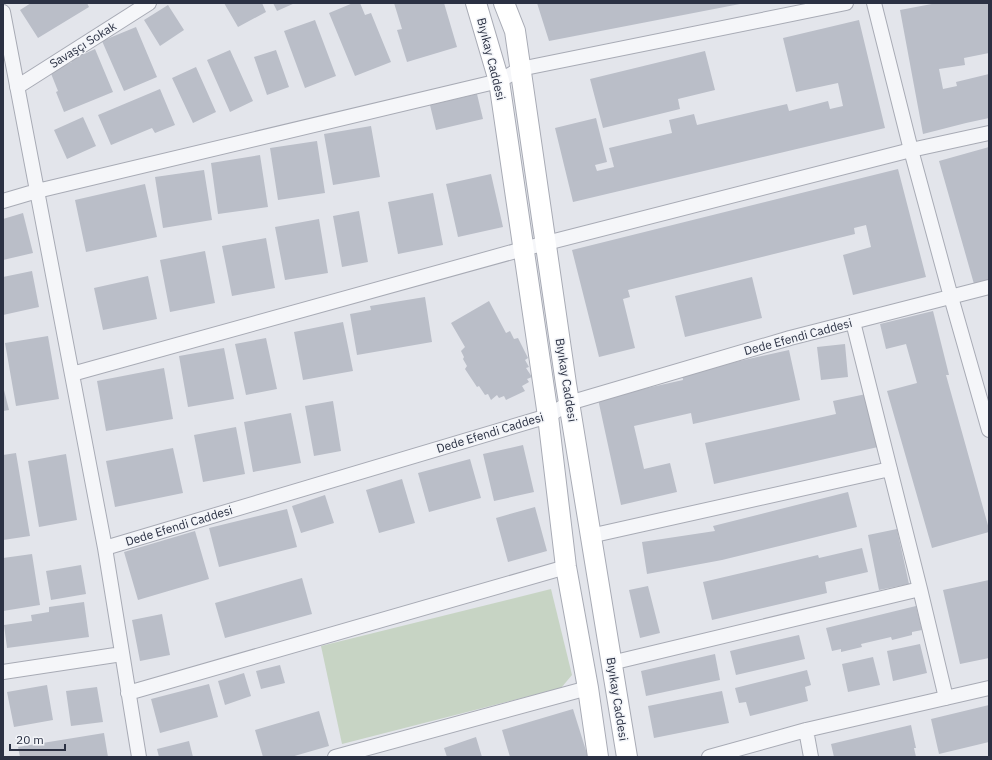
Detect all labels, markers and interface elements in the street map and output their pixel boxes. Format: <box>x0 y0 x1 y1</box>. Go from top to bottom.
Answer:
street label: Bıyıkay Caddesi <box>474 16 509 102</box>
street label: Savaşçı Sokak <box>47 18 119 71</box>
street label: Dede Efendi Caddesi <box>742 315 854 358</box>
street label: Bıyıkay Caddesi <box>552 337 581 423</box>
street label: Dede Efendi Caddesi <box>434 409 545 456</box>
street label: Dede Efendi Caddesi <box>123 502 234 549</box>
street label: Bıyıkay Caddesi <box>603 656 632 742</box>
scale bar <box>10 726 65 752</box>
text: 20 m <box>16 732 44 747</box>

